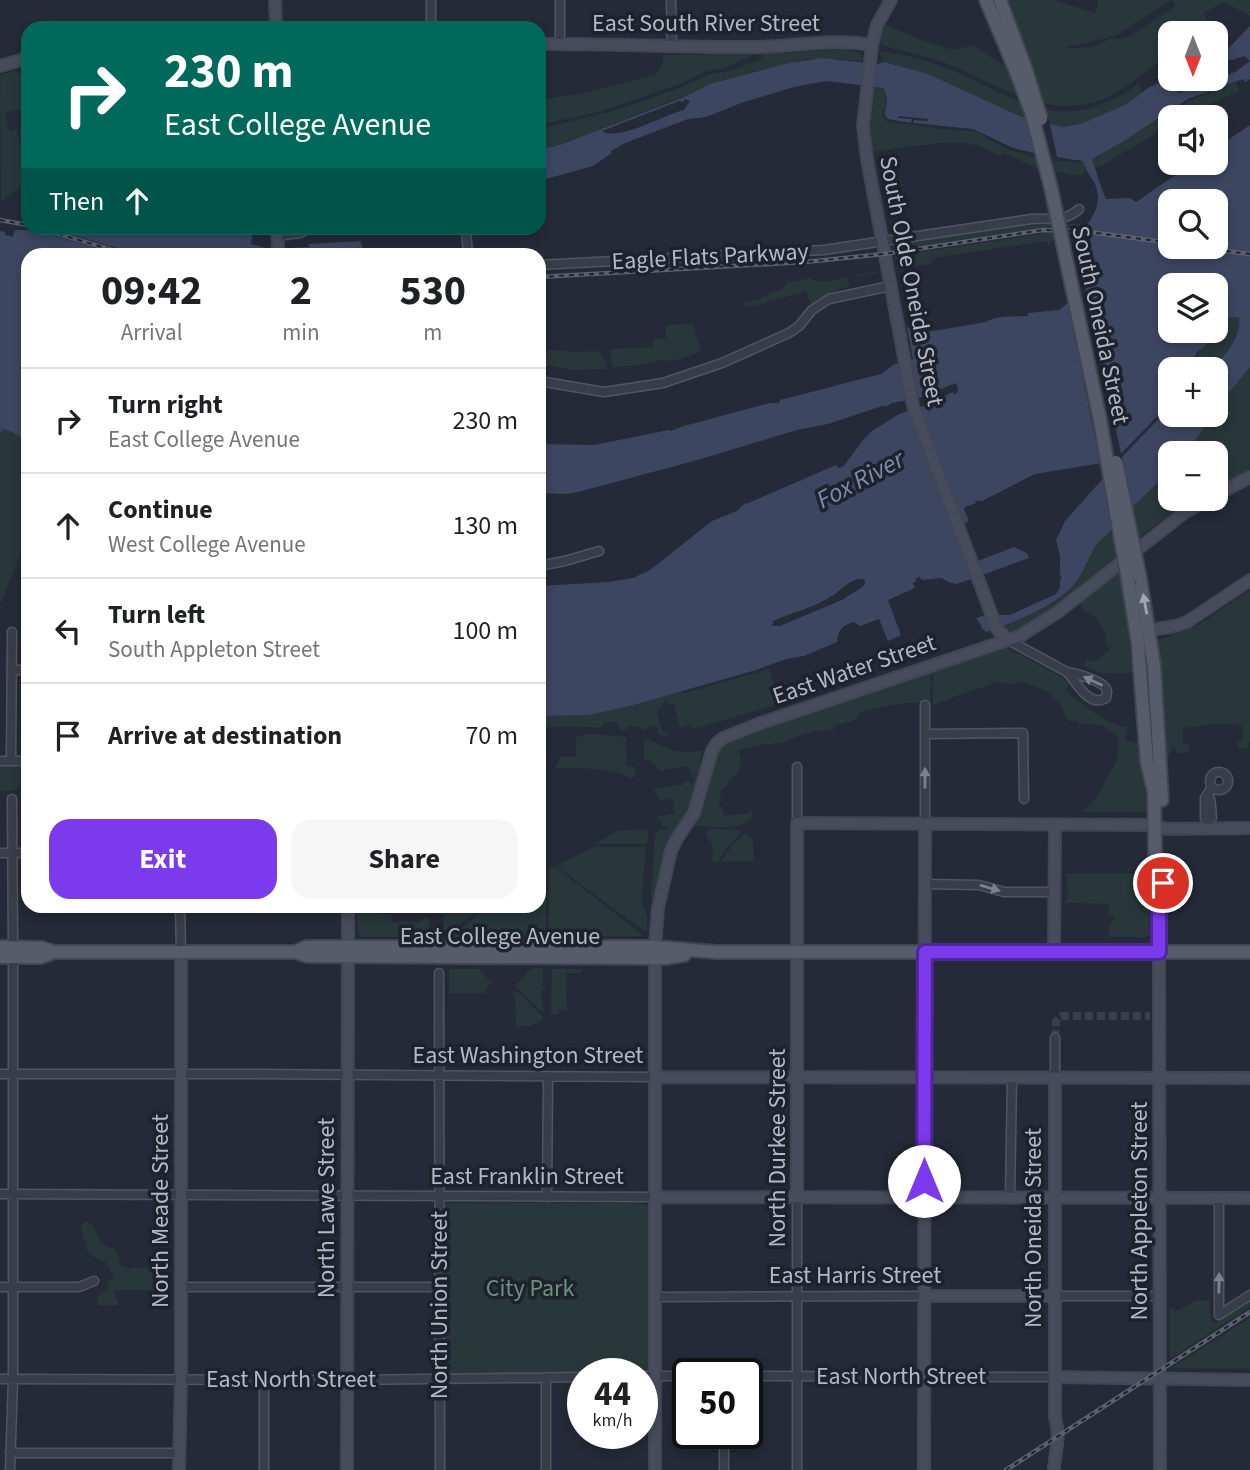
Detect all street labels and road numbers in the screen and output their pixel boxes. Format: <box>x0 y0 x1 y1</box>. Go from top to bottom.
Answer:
street label: East South River Street <box>592 6 820 41</box>
street label: South Olde Oneida Street <box>870 153 953 409</box>
street label: South Oneida Street <box>1062 223 1139 428</box>
street label: Eagle Flats Parkway <box>611 234 809 279</box>
street label: East Water Street <box>768 625 940 714</box>
street label: East College Avenue <box>400 919 600 954</box>
street label: East Washington Street <box>413 1038 643 1073</box>
street label: North Durkee Street <box>760 1048 795 1248</box>
street label: North Appleton Street <box>1122 1101 1157 1321</box>
street label: North Meade Street <box>143 1114 178 1308</box>
street label: North Lawe Street <box>309 1118 344 1298</box>
street label: North Oneida Street <box>1016 1128 1051 1328</box>
street label: East Franklin Street <box>430 1159 624 1194</box>
street label: North Union Street <box>422 1211 457 1399</box>
street label: East Harris Street <box>769 1258 941 1293</box>
street label: East North Street <box>816 1359 986 1394</box>
street label: East North Street <box>206 1362 376 1397</box>

